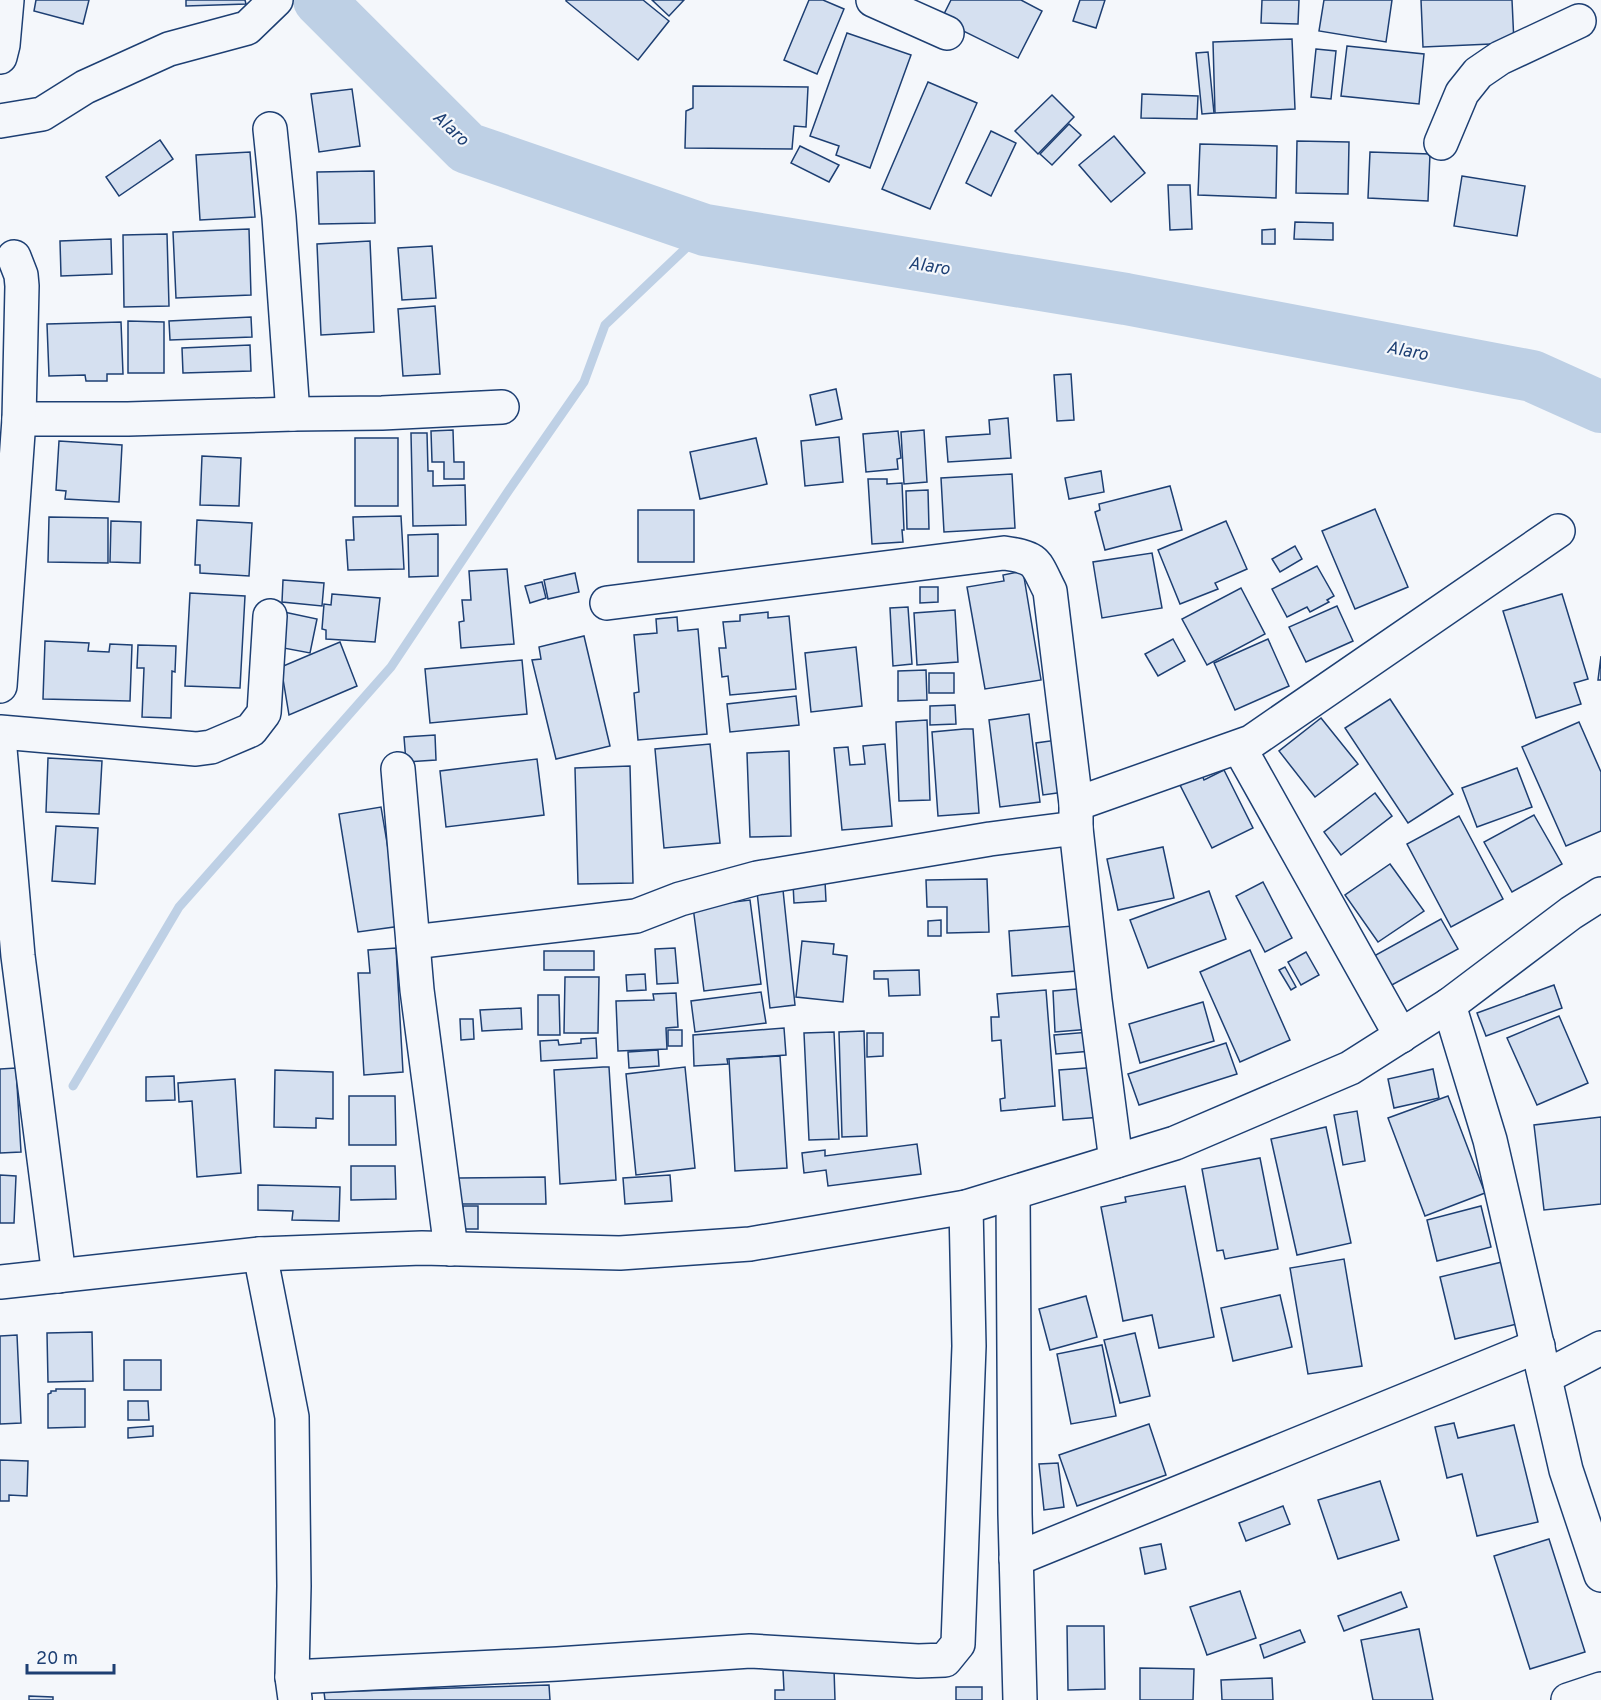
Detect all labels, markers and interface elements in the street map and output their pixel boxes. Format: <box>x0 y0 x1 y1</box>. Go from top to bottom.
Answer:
water label: Alaro <box>427 106 473 152</box>
water label: Alaro <box>907 252 952 282</box>
water label: Alaro <box>1384 337 1430 367</box>
scale bar <box>27 1637 114 1675</box>
text: 20 m <box>36 1648 78 1671</box>

